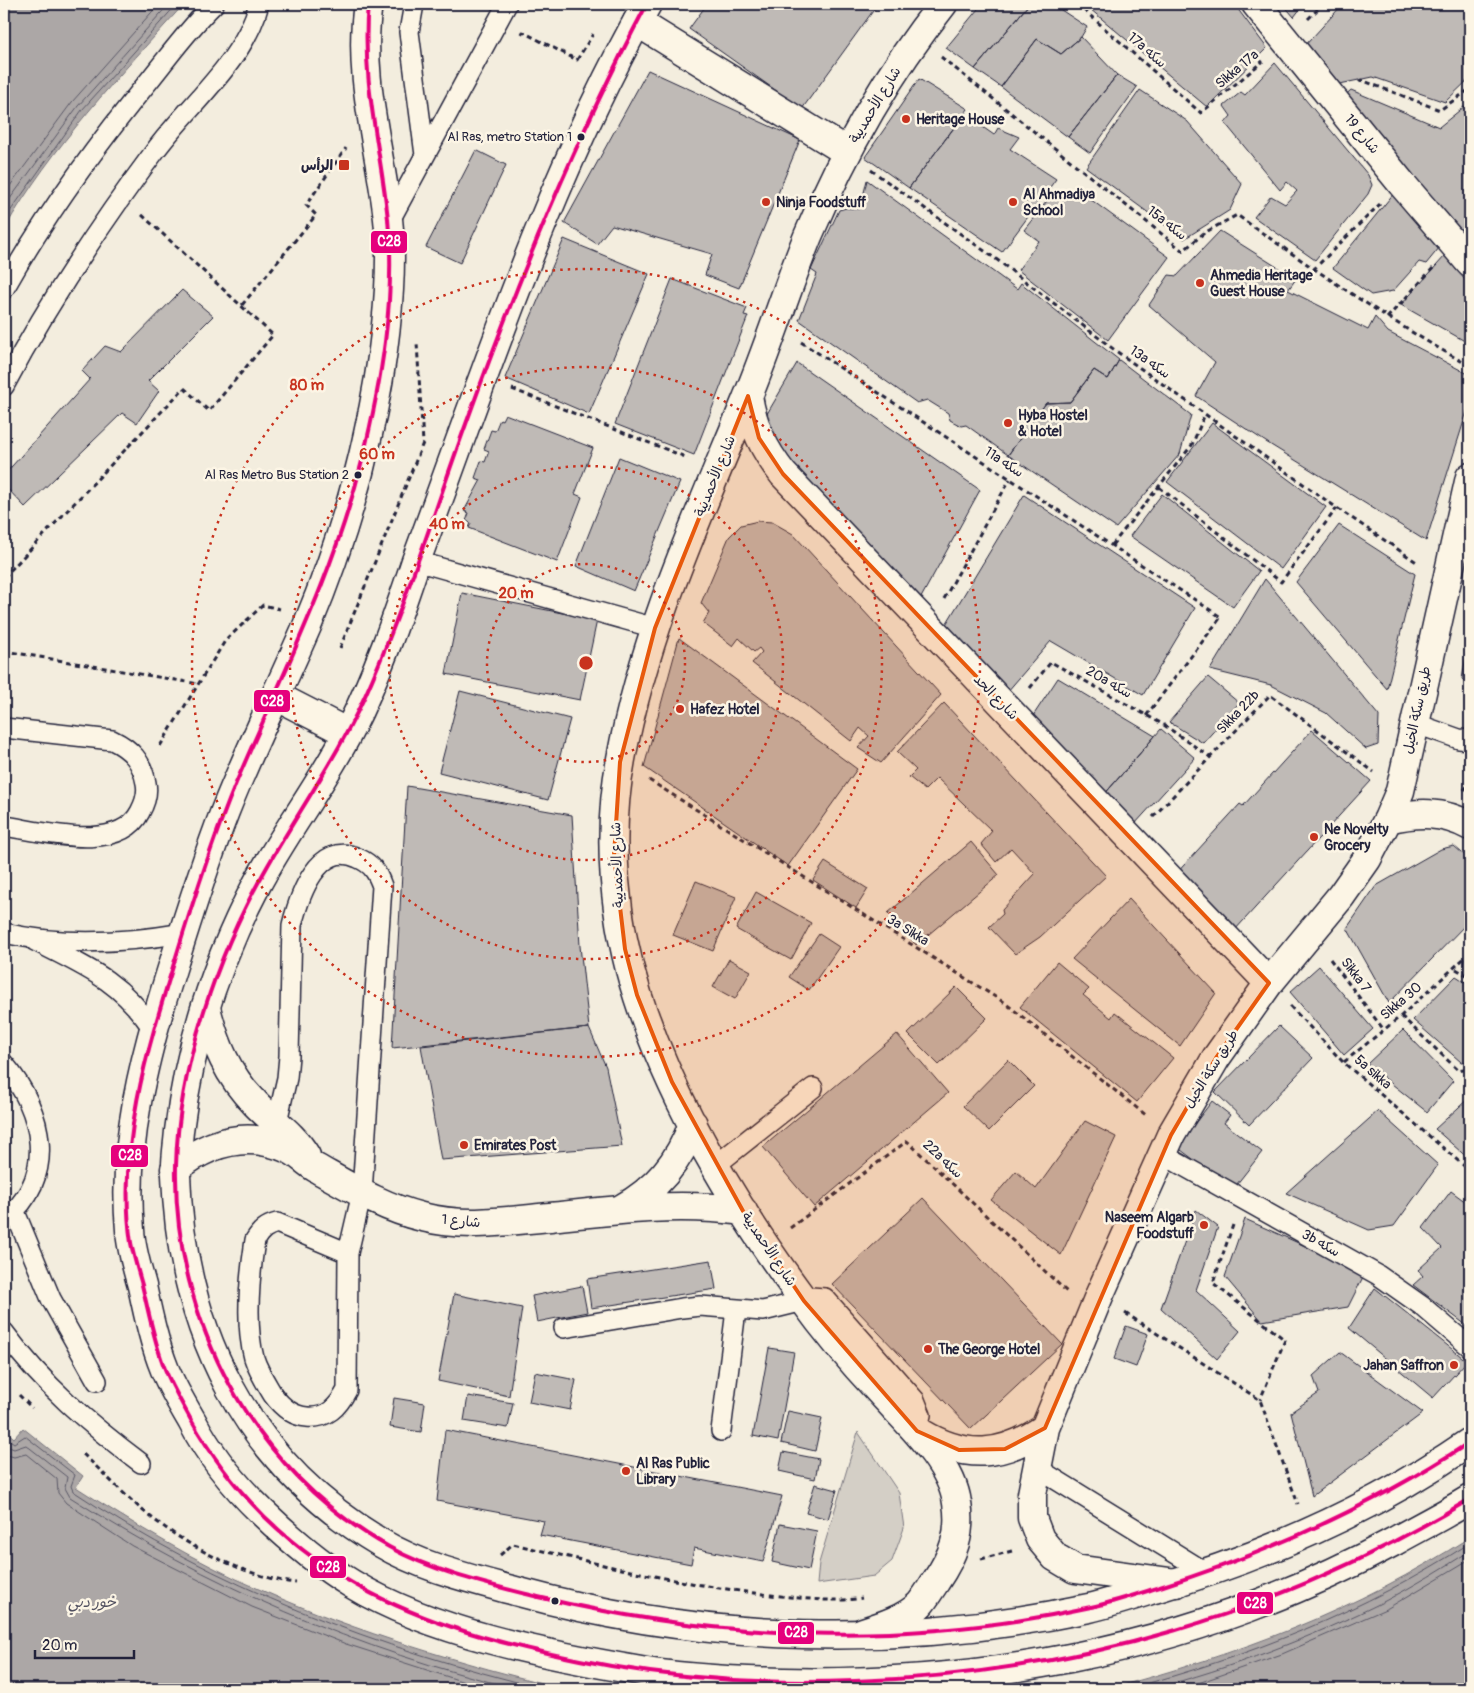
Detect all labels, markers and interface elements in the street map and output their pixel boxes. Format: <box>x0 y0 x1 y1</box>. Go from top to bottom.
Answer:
street label: 17a سكه <box>1124 29 1170 71</box>
street label: Sikka 17a <box>1212 46 1262 92</box>
street label: شارع الأحمديية <box>845 63 905 147</box>
place label: Heritage House <box>916 111 1006 128</box>
street label: شارع 19 <box>1340 111 1383 158</box>
marker: Heritage House <box>900 113 912 125</box>
place label: Al Ras, metro Station 1 <box>447 129 572 145</box>
marker: Al Ras, metro Station 1 <box>576 132 586 142</box>
place label: الرأس <box>301 156 333 174</box>
marker: الرأس <box>337 158 351 172</box>
place label: Al Ahmadiya School <box>1023 186 1095 219</box>
place label: Ninja Foodstuff <box>776 194 867 211</box>
marker: Ninja Foodstuff <box>760 196 772 208</box>
marker: Al Ahmadiya School <box>1007 196 1019 208</box>
street label: 15a سكه <box>1144 202 1190 244</box>
line badge: C28 <box>370 230 408 254</box>
text: C28 <box>377 233 401 250</box>
place label: Ahmedia Heritage Guest House <box>1210 267 1314 300</box>
marker: Ahmedia Heritage Guest House <box>1194 277 1206 289</box>
street label: 13a سكه <box>1126 342 1174 382</box>
text: 80 m <box>290 376 324 395</box>
place label: Hyba Hostel & Hotel <box>1018 407 1088 440</box>
marker: Hyba Hostel & Hotel <box>1002 417 1014 429</box>
street label: شارع الأحمديية <box>690 433 740 519</box>
street label: 11a سكه <box>981 443 1027 481</box>
text: 60 m <box>359 445 395 464</box>
place label: Al Ras Metro Bus Station 2 <box>204 467 349 483</box>
marker: Al Ras Metro Bus Station 2 <box>353 470 363 480</box>
text: 40 m <box>429 515 465 534</box>
text: 20 m <box>498 584 534 603</box>
centre of rings <box>577 654 595 672</box>
street label: 20a سكه <box>1083 662 1135 702</box>
street label: طريق سكة الخيل <box>1399 665 1435 755</box>
street label: شارع الحد <box>969 671 1022 724</box>
street label: Sikka 22b <box>1213 686 1263 737</box>
line badge: C28 <box>253 689 291 713</box>
text: C28 <box>260 693 284 710</box>
place label: Hafez Hotel <box>690 701 760 718</box>
marker: Hafez Hotel <box>674 703 686 715</box>
place label: Ne Novelty Grocery <box>1324 821 1389 854</box>
street label: شارع الأحمديية <box>606 822 628 908</box>
marker: Ne Novelty Grocery <box>1308 831 1320 843</box>
street label: 3a Sikka <box>884 911 932 949</box>
street label: Sikka 7 <box>1337 954 1375 996</box>
street label: Sikka 30 <box>1377 978 1425 1024</box>
street label: طريق سكة الخيل <box>1180 1027 1242 1111</box>
street label: 5a sikka <box>1351 1051 1395 1093</box>
street label: 22a سكه <box>919 1136 967 1182</box>
place label: Emirates Post <box>474 1137 557 1154</box>
marker: Emirates Post <box>458 1139 470 1151</box>
line badge: C28 <box>110 1144 149 1168</box>
text: C28 <box>118 1147 142 1164</box>
street label: شارع الأحمديية <box>737 1208 801 1290</box>
place label: Naseem Algarb Foodstuff <box>1105 1209 1195 1242</box>
street label: شارع 1 <box>441 1211 481 1232</box>
marker: Naseem Algarb Foodstuff <box>1198 1219 1210 1231</box>
street label: 3b سكه <box>1299 1226 1343 1260</box>
place label: The George Hotel <box>937 1341 1040 1358</box>
marker: The George Hotel <box>922 1343 934 1355</box>
place label: Jahan Saffron <box>1363 1357 1444 1374</box>
marker: Jahan Saffron <box>1448 1359 1460 1371</box>
place label: Al Ras Public Library <box>636 1455 710 1488</box>
marker: Al Ras Public Library <box>620 1465 632 1477</box>
line badge: C28 <box>309 1555 347 1579</box>
text: C28 <box>316 1559 340 1576</box>
line badge: C28 <box>1236 1591 1274 1615</box>
water label: خور دبي <box>68 1593 117 1615</box>
text: C28 <box>1243 1595 1267 1612</box>
unlabelled marker <box>550 1596 560 1606</box>
line badge: C28 <box>777 1621 815 1645</box>
text: C28 <box>784 1624 808 1641</box>
scale bar <box>35 1628 134 1660</box>
text: 20 m <box>42 1636 77 1655</box>

